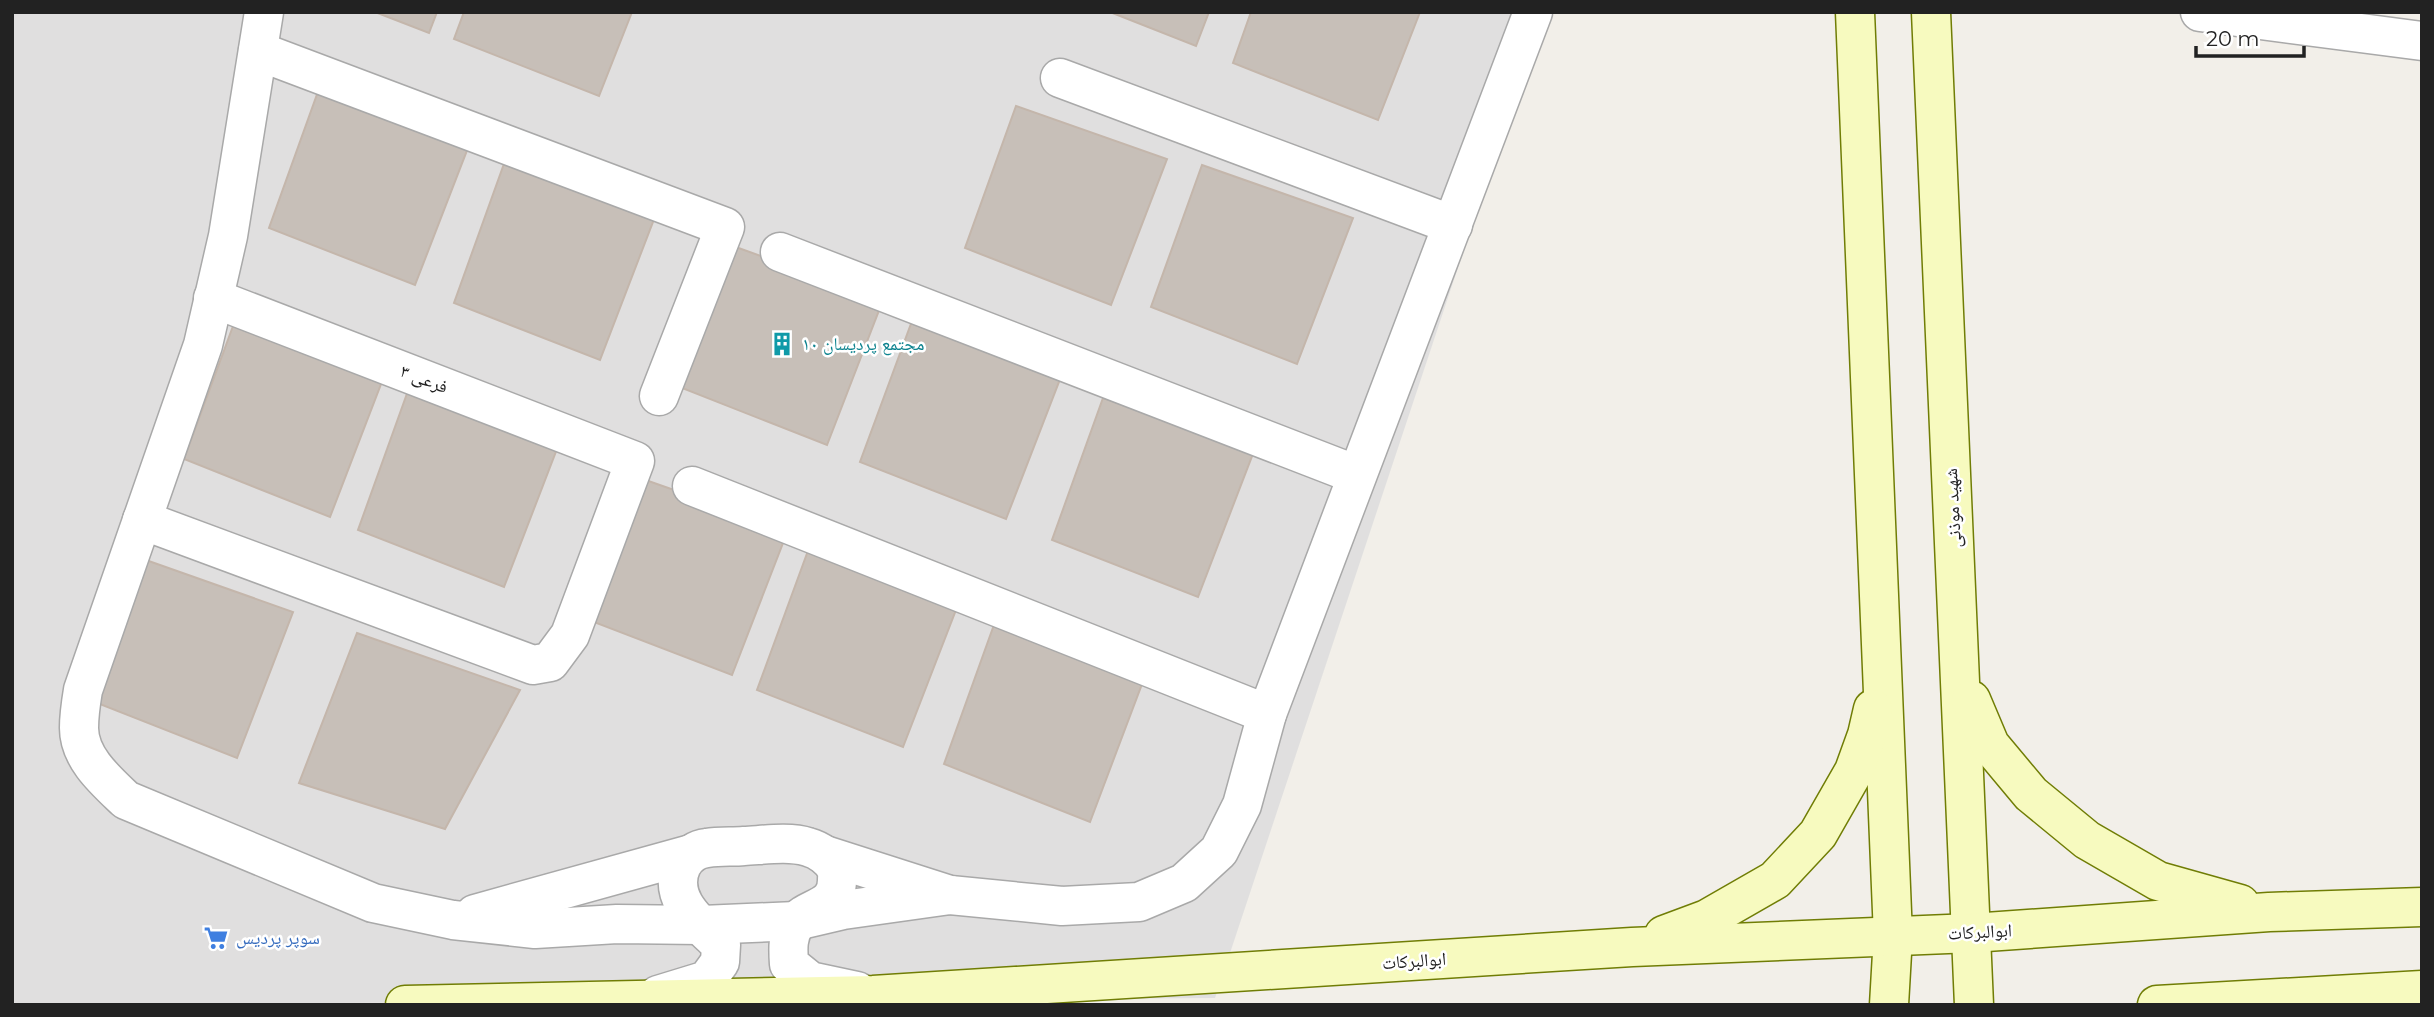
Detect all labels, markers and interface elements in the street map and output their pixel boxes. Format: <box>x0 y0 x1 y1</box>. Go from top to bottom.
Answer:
scale bar <box>2196 14 2304 58</box>
text: 20 m <box>2206 26 2260 51</box>
building icon: مجتمع پردیسان ۱۰ <box>768 330 796 358</box>
place label: مجتمع پردیسان ۱۰ <box>802 333 924 356</box>
street label: فرعی ۳ <box>397 360 451 398</box>
street label: شهید موذنی <box>1940 468 1966 548</box>
street label: ابوالبرکات <box>1947 919 2013 945</box>
supermarket icon: سوپر پردیس <box>202 924 230 952</box>
place label: سوپر پردیس <box>236 927 320 949</box>
street label: ابوالبرکات <box>1381 948 1447 974</box>

